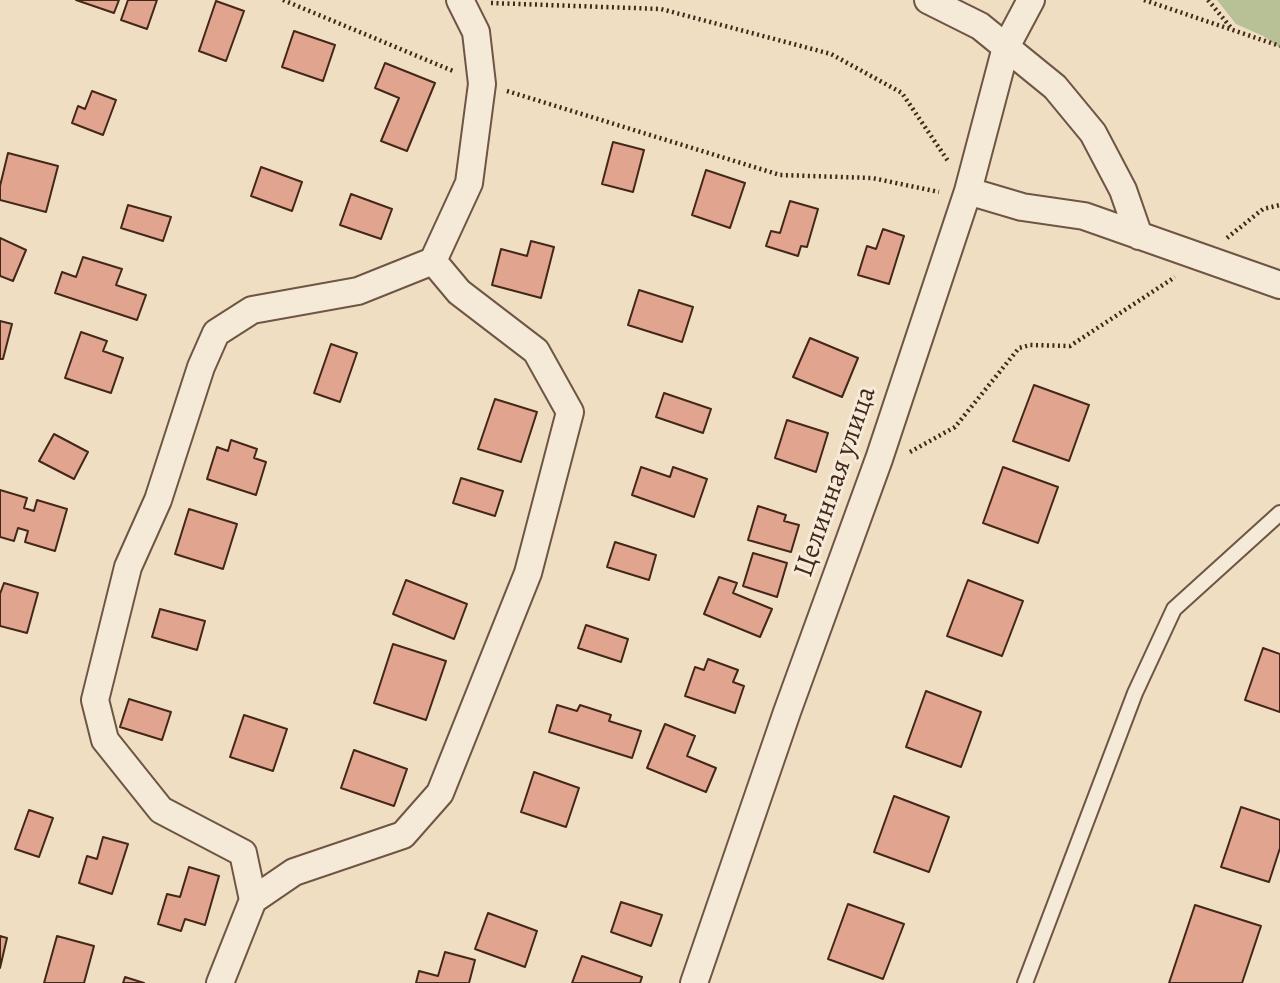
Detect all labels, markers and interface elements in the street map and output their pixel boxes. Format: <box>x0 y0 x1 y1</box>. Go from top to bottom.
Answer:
street label: Целинная улица <box>788 382 884 582</box>

